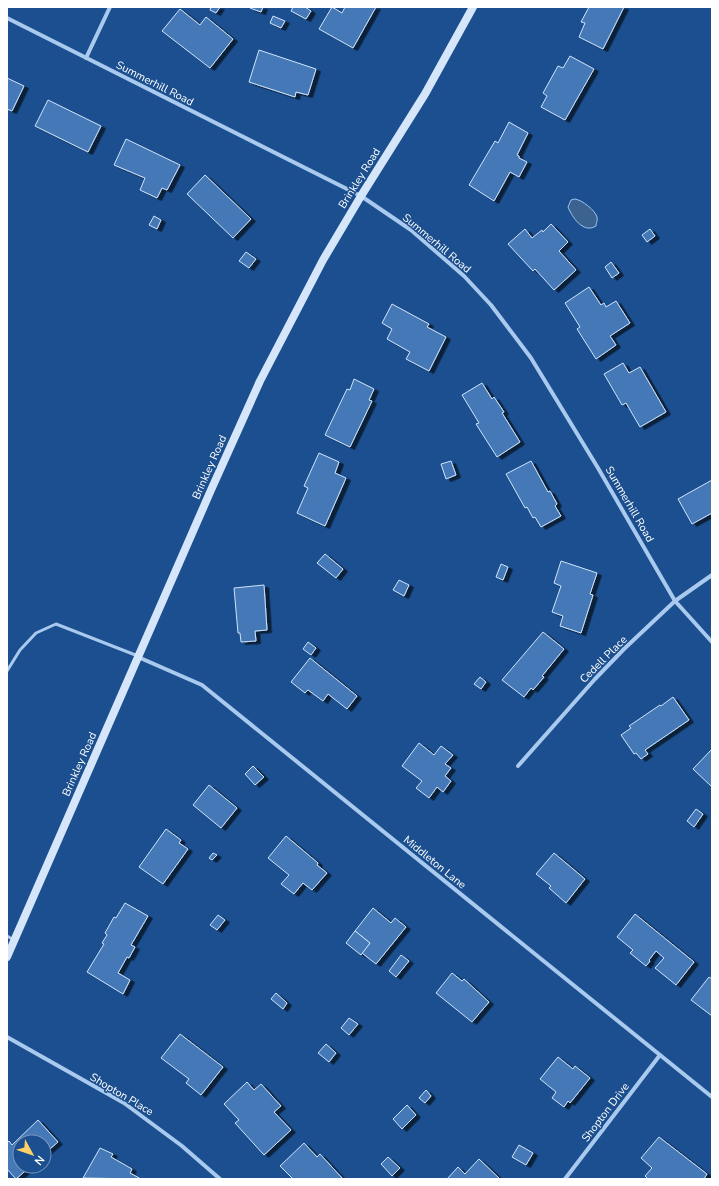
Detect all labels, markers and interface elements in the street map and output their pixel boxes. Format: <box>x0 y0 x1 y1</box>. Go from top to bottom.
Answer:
street label: Summerhill Road <box>113 57 196 109</box>
street label: Brinkley Road <box>335 145 384 211</box>
street label: Summerhill Road <box>399 210 474 277</box>
street label: Brinkley Road <box>189 433 230 502</box>
street label: Summerhill Road <box>602 464 657 545</box>
street label: Cedell Place <box>576 632 630 686</box>
street label: Brinkley Road <box>59 730 100 799</box>
street label: Middleton Lane <box>400 832 469 892</box>
street label: Shopton Place <box>87 1070 156 1119</box>
street label: Shopton Drive <box>578 1079 633 1145</box>
north arrow <box>12 1134 52 1174</box>
text: N <box>31 1152 48 1168</box>

